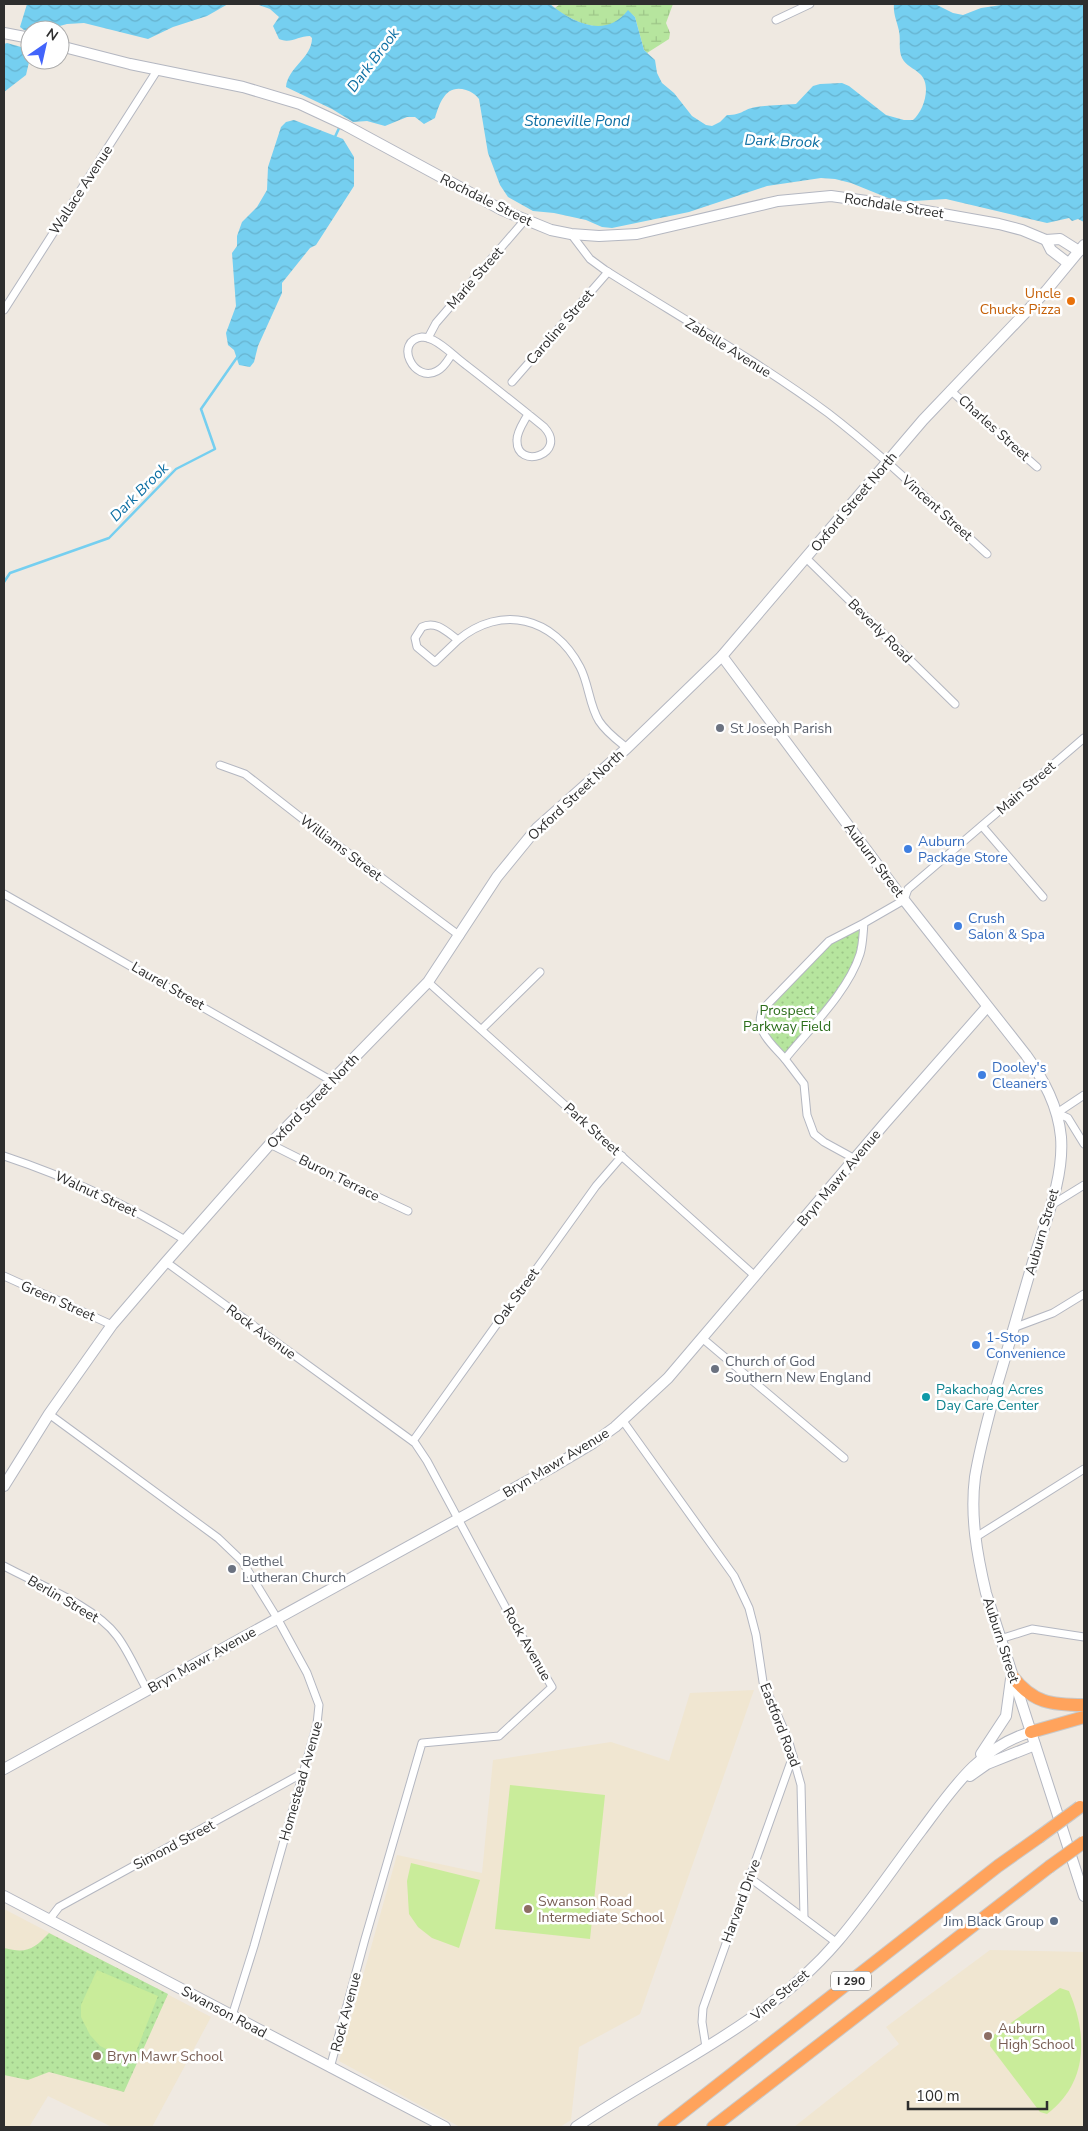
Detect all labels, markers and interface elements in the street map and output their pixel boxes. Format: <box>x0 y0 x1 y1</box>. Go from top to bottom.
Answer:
north arrow <box>20 20 70 70</box>
water label: Dark Brook <box>342 23 404 96</box>
text: N <box>42 24 62 45</box>
water label: Stoneville Pond <box>524 111 630 131</box>
water label: Dark Brook <box>744 130 821 152</box>
street label: Wallace Avenue <box>45 142 117 238</box>
street label: Rochdale Street <box>437 169 535 231</box>
street label: Rochdale Street <box>843 189 945 223</box>
street label: Marie Street <box>443 243 507 313</box>
place label: Uncle Chucks Pizza <box>980 284 1061 319</box>
street label: Caroline Street <box>522 285 598 369</box>
marker: Uncle Chucks Pizza <box>1065 295 1077 307</box>
street label: Zabelle Avenue <box>681 314 775 382</box>
street label: Charles Street <box>954 391 1034 465</box>
street label: Oxford Street North <box>806 448 902 556</box>
water label: Dark Brook <box>105 458 173 526</box>
street label: Vincent Street <box>897 470 977 545</box>
street label: Beverly Road <box>844 595 916 667</box>
place label: St Joseph Parish <box>730 719 832 738</box>
marker: St Joseph Parish <box>714 722 726 734</box>
street label: Oxford Street North <box>524 745 628 845</box>
street label: Main Street <box>992 757 1060 819</box>
street label: Williams Street <box>296 811 386 885</box>
street label: Auburn Street <box>840 819 908 901</box>
place label: Auburn Package Store <box>918 832 1008 867</box>
marker: Auburn Package Store <box>902 843 914 855</box>
place label: Crush Salon & Spa <box>968 909 1045 944</box>
marker: Crush Salon & Spa <box>952 920 964 932</box>
street label: Laurel Street <box>128 957 208 1015</box>
park label: Prospect Parkway Field <box>743 1001 831 1036</box>
street label: Oxford Street North <box>263 1049 363 1153</box>
place label: Dooley's Cleaners <box>992 1058 1048 1093</box>
marker: Dooley's Cleaners <box>976 1069 988 1081</box>
street label: Park Street <box>560 1099 624 1159</box>
street label: Bryn Mawr Avenue <box>793 1126 885 1230</box>
street label: Buron Terrace <box>295 1150 383 1206</box>
street label: Walnut Street <box>52 1167 140 1221</box>
street label: Auburn Street <box>1021 1187 1063 1277</box>
street label: Oak Street <box>489 1264 543 1330</box>
street label: Green Street <box>18 1276 98 1326</box>
street label: Rock Avenue <box>222 1300 300 1364</box>
place label: 1-Stop Convenience <box>986 1328 1066 1363</box>
marker: 1-Stop Convenience <box>970 1339 982 1351</box>
place label: Church of God Southern New England <box>725 1352 871 1387</box>
marker: Church of God Southern New England <box>709 1363 721 1375</box>
place label: Pakachoag Acres Day Care Center <box>936 1380 1044 1415</box>
marker: Pakachoag Acres Day Care Center <box>920 1391 932 1403</box>
street label: Bryn Mawr Avenue <box>499 1424 613 1502</box>
place label: Bethel Lutheran Church <box>242 1552 346 1587</box>
marker: Bethel Lutheran Church <box>226 1563 238 1575</box>
street label: Berlin Street <box>24 1571 102 1627</box>
street label: Auburn Street <box>978 1595 1024 1685</box>
street label: Rock Avenue <box>498 1604 556 1684</box>
street label: Bryn Mawr Avenue <box>144 1622 260 1698</box>
street label: Eastford Road <box>755 1680 805 1770</box>
street label: Homestead Avenue <box>275 1719 327 1843</box>
street label: Simond Street <box>130 1816 218 1874</box>
street label: Harvard Drive <box>717 1856 765 1946</box>
place label: Swanson Road Intermediate School <box>538 1892 665 1927</box>
marker: Swanson Road Intermediate School <box>522 1903 534 1915</box>
place label: Jim Black Group <box>943 1912 1044 1931</box>
marker: Jim Black Group <box>1048 1915 1060 1927</box>
street label: Vine Street <box>746 1965 813 2025</box>
street label: Rock Avenue <box>326 1970 366 2054</box>
road number: I 290 <box>831 1972 871 1990</box>
street label: Swanson Road <box>178 1982 270 2042</box>
place label: Auburn High School <box>998 2019 1075 2054</box>
marker: Auburn High School <box>982 2030 994 2042</box>
place label: Bryn Mawr School <box>107 2047 224 2066</box>
marker: Bryn Mawr School <box>91 2050 103 2062</box>
scale bar <box>908 2078 1047 2110</box>
text: 100 m <box>916 2086 960 2106</box>

